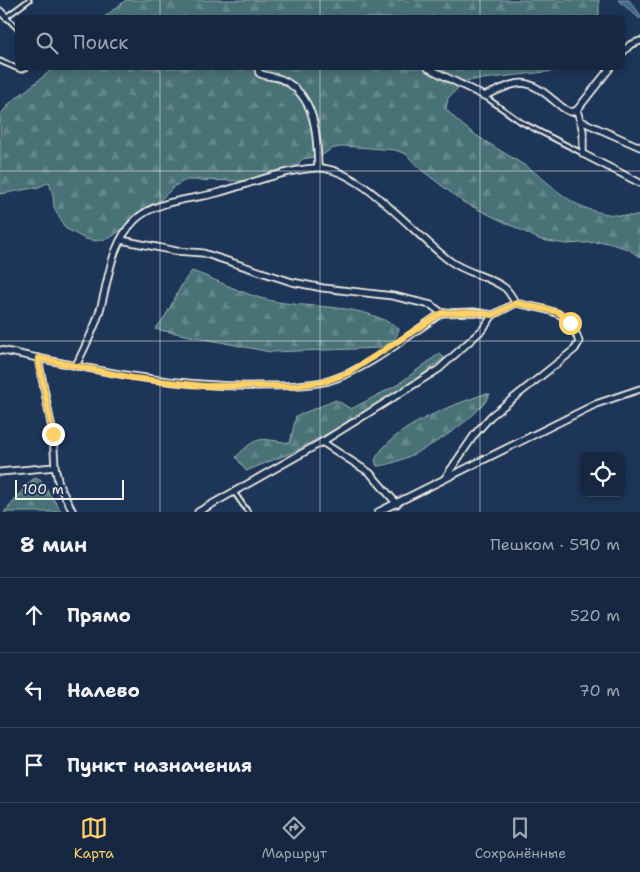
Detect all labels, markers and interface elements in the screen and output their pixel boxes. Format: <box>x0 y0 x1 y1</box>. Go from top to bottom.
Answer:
search box <box>15 15 625 70</box>
icon: search <box>33 29 61 57</box>
text: Поиск <box>73 30 128 55</box>
route start <box>559 312 582 335</box>
route end <box>42 423 65 446</box>
map controls <box>580 452 625 497</box>
button: locate <box>580 452 625 497</box>
scale bar <box>15 477 124 500</box>
text: 100 m <box>22 480 64 498</box>
text: 8 мин <box>20 531 87 559</box>
text: Пешком · 590 m <box>490 534 620 555</box>
icon: ahead <box>20 601 48 629</box>
text: Прямо <box>67 603 131 628</box>
text: 520 m <box>570 605 620 626</box>
icon: left <box>20 676 48 704</box>
text: Налево <box>67 678 140 703</box>
text: 70 m <box>579 680 620 701</box>
icon: arrive <box>20 751 48 779</box>
text: Пункт назначения <box>67 753 252 778</box>
tab: Карта <box>74 814 114 862</box>
tab: Маршрут <box>262 814 327 862</box>
tab: Сохранённые <box>475 814 566 862</box>

